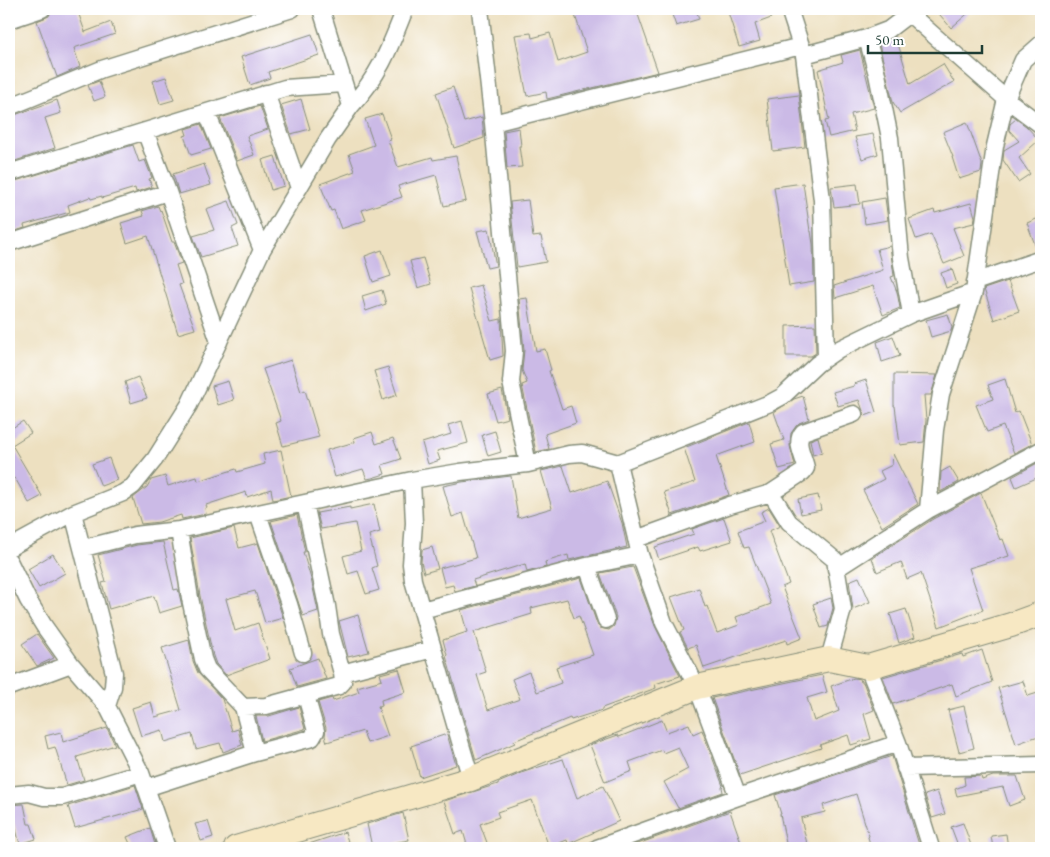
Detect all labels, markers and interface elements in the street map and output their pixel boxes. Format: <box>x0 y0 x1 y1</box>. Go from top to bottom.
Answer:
scale bar <box>868 22 981 54</box>
text: 50 m <box>875 30 904 49</box>

